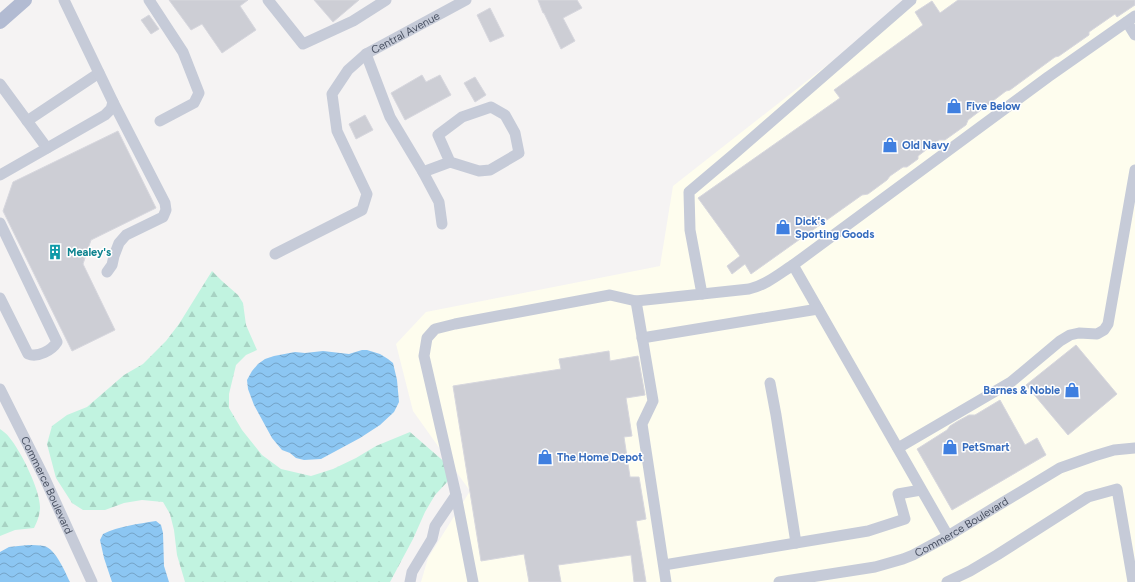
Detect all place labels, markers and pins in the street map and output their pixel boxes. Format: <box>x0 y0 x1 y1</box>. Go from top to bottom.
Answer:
shop icon: Five Below <box>945 97 963 115</box>
place label: Five Below <box>966 100 1021 113</box>
shop icon: Old Navy <box>881 136 899 154</box>
place label: Old Navy <box>902 139 950 152</box>
place label: Dick's Sporting Goods <box>795 215 874 241</box>
shop icon: Dick's Sporting Goods <box>774 218 792 236</box>
building icon: Mealey's <box>46 243 64 261</box>
place label: Mealey's <box>67 246 111 259</box>
shop icon: Barnes & Noble <box>1063 381 1081 399</box>
place label: Barnes & Noble <box>983 384 1060 397</box>
shop icon: PetSmart <box>941 438 959 456</box>
place label: PetSmart <box>962 441 1010 454</box>
shop icon: The Home Depot <box>536 448 554 466</box>
place label: The Home Depot <box>557 451 643 464</box>

